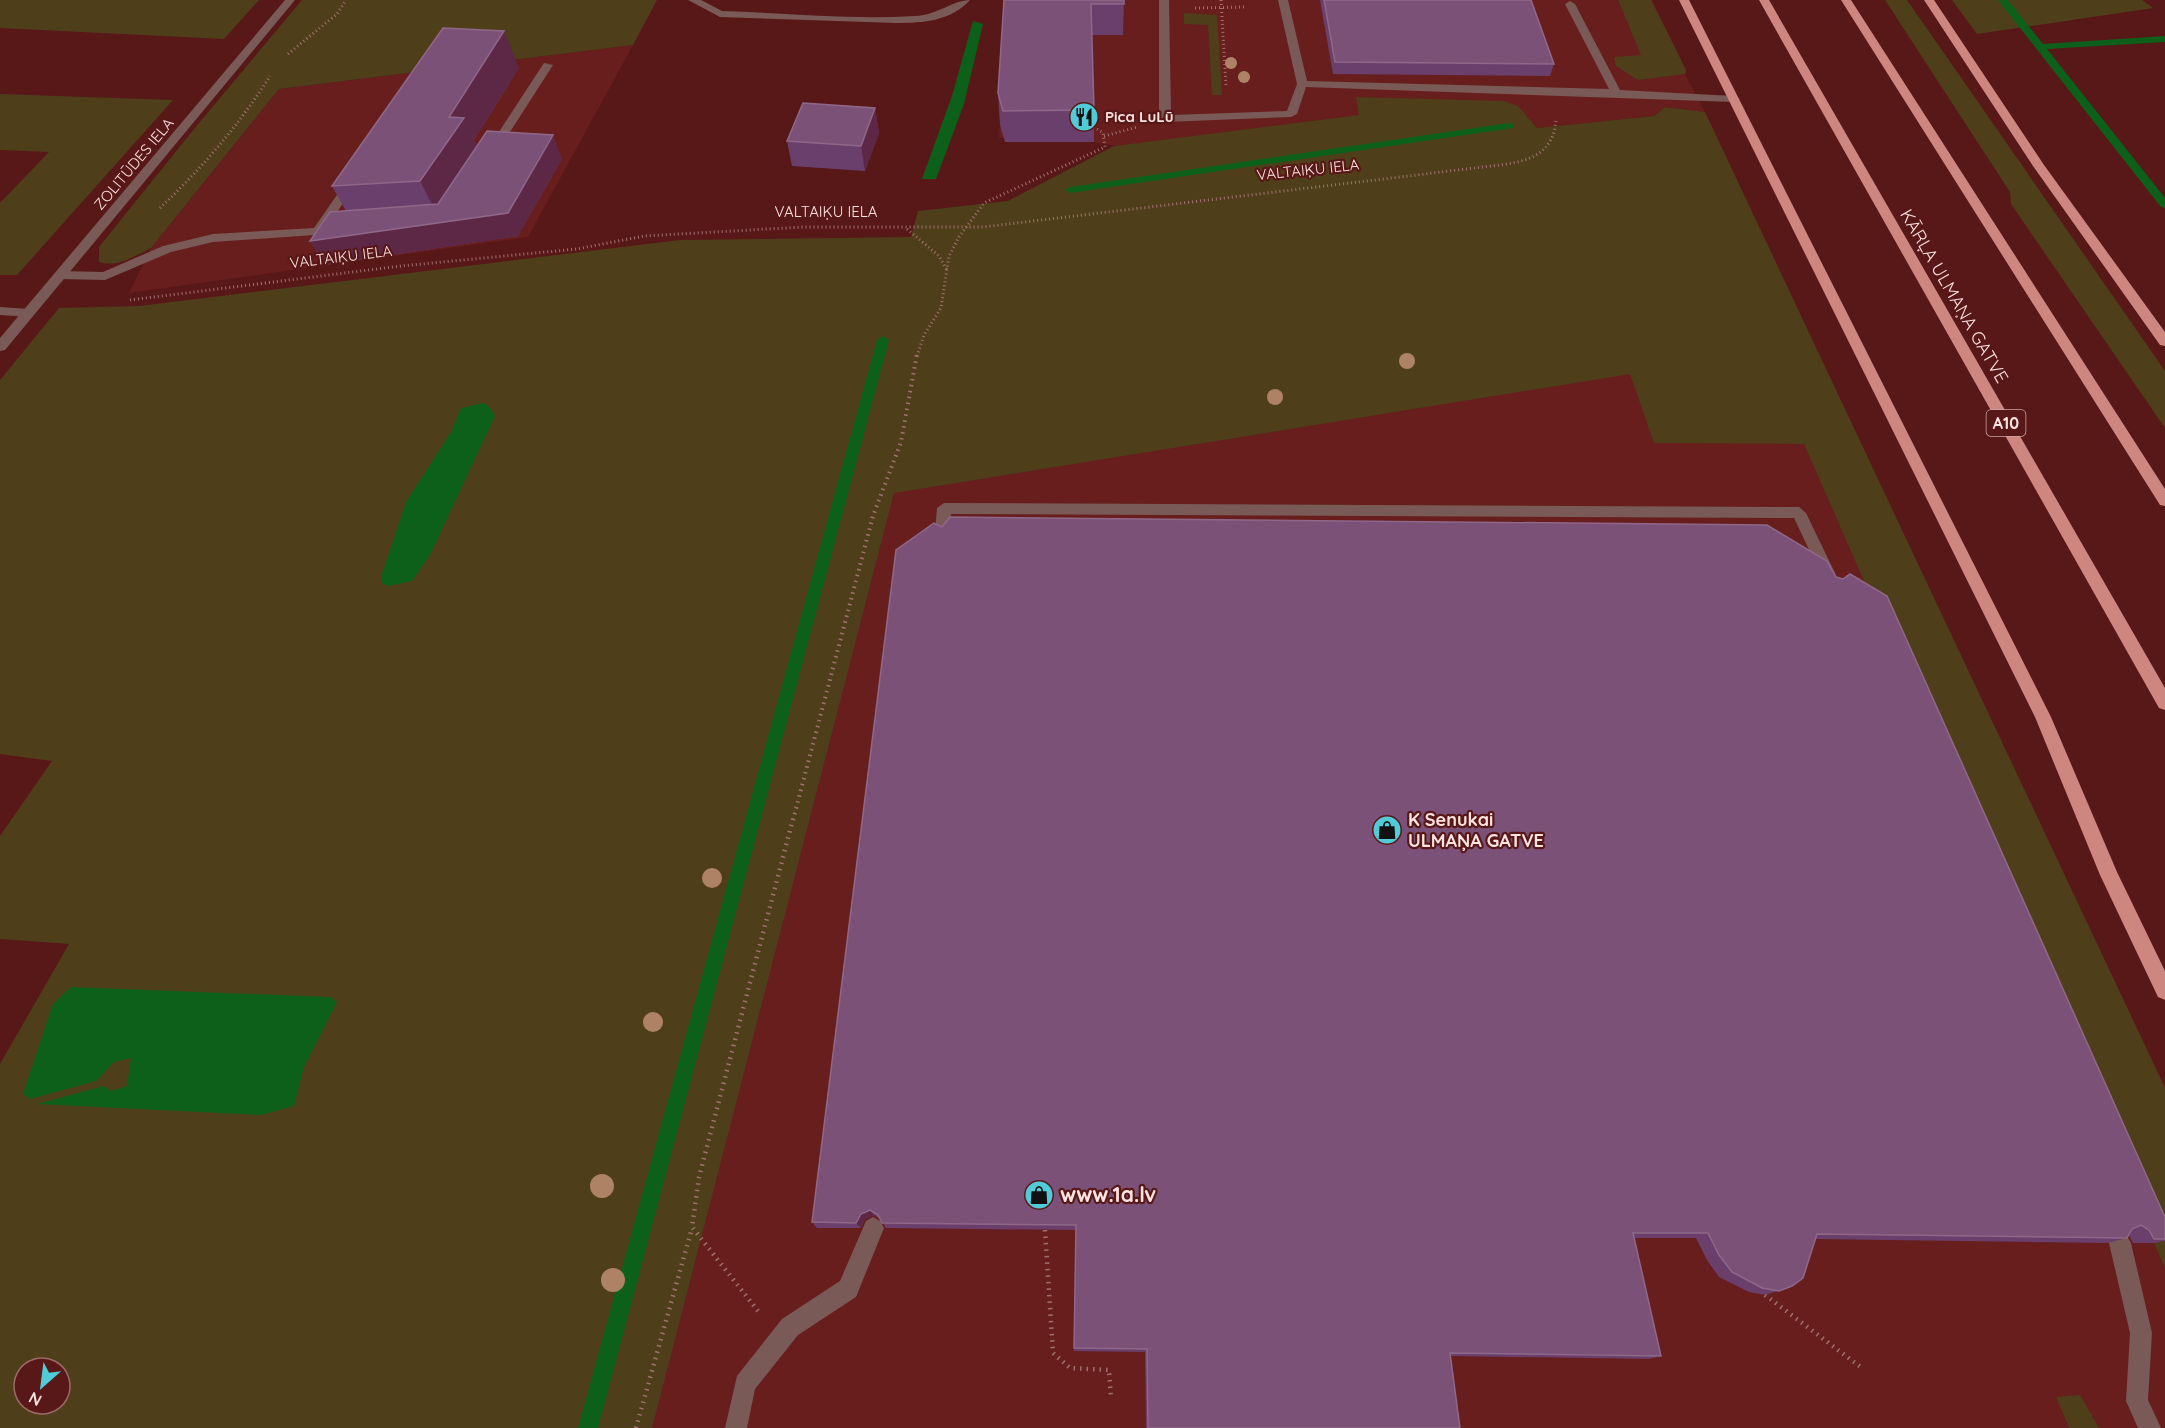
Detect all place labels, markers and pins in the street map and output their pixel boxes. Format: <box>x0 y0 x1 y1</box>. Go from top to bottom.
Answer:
restaurant icon: Pica LuLū <box>1068 101 1100 133</box>
place label: Pica LuLū <box>1105 107 1173 126</box>
place label: K Senukai ULMAŅA GATVE <box>1408 808 1544 852</box>
shop icon: K Senukai ULMAŅA GATVE <box>1371 814 1403 846</box>
shop icon: www.1a.lv <box>1023 1179 1055 1211</box>
place label: www.1a.lv <box>1060 1181 1156 1207</box>

